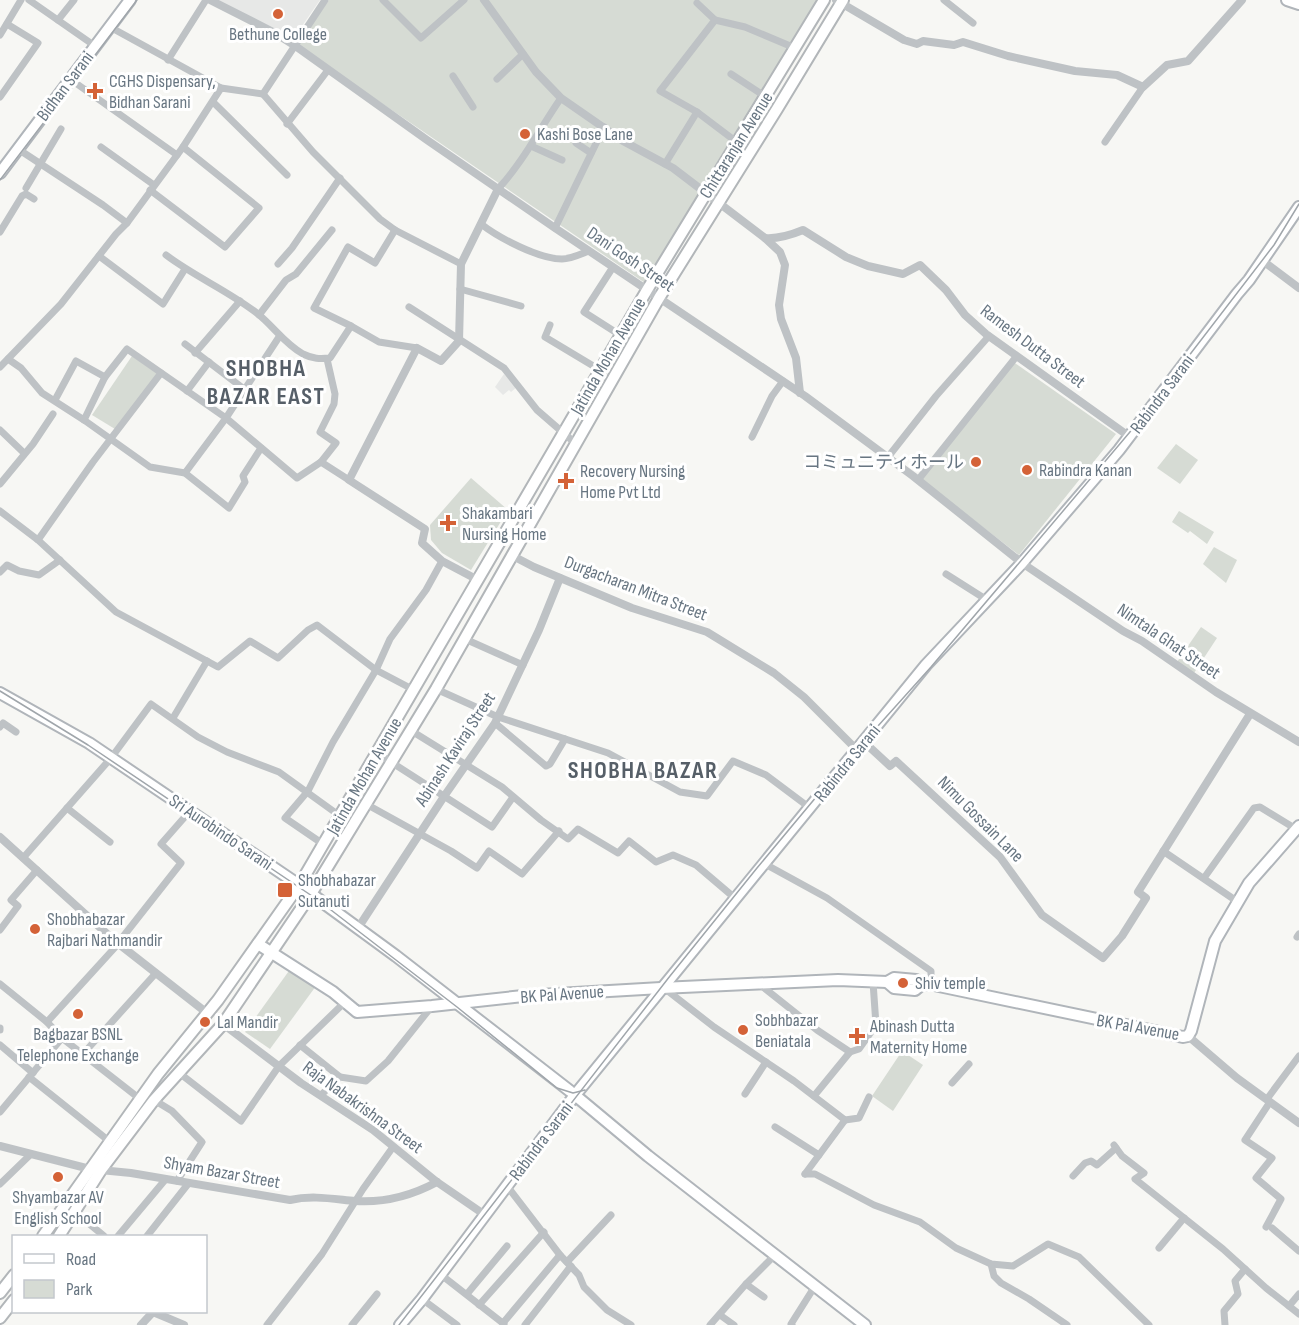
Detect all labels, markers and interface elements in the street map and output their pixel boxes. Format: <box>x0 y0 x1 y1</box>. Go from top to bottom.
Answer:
marker: Bethune College <box>271 7 285 21</box>
place label: Bethune College <box>229 24 327 45</box>
street label: Bidhan Sarani <box>32 47 98 125</box>
place label: CGHS Dispensary, Bidhan Sarani <box>109 71 216 113</box>
marker: CGHS Dispensary, Bidhan Sarani <box>86 82 104 100</box>
street label: Chittaranjan Avenue <box>695 88 778 202</box>
place label: Kashi Bose Lane <box>537 124 633 145</box>
marker: Kashi Bose Lane <box>518 127 532 141</box>
street label: Dani Gosh Street <box>583 222 679 297</box>
street label: Jatinda Mohan Avenue <box>566 294 650 419</box>
street label: Ramesh Dutta Street <box>976 300 1090 393</box>
street label: Rabindra Sarani <box>1126 351 1199 438</box>
district label: SHOBHA BAZAR EAST <box>207 354 325 411</box>
place label: コミュニティホール <box>803 452 964 473</box>
marker: コミュニティホール <box>969 455 983 469</box>
place label: Rabindra Kanan <box>1039 460 1132 481</box>
place label: Recovery Nursing Home Pvt Ltd <box>580 461 685 503</box>
marker: Rabindra Kanan <box>1020 463 1034 477</box>
marker: Recovery Nursing Home Pvt Ltd <box>557 472 575 490</box>
place label: Shakambari Nursing Home <box>462 503 547 545</box>
marker: Shakambari Nursing Home <box>439 514 457 532</box>
street label: Durgacharan Mitra Street <box>561 552 711 626</box>
street label: Nimtala Ghat Street <box>1113 599 1225 684</box>
street label: Abinash Kaviraj Street <box>410 688 500 811</box>
street label: Jatinda Mohan Avenue <box>322 714 406 839</box>
street label: Rabindra Sarani <box>810 720 885 806</box>
district label: SHOBHA BAZAR <box>568 756 718 785</box>
street label: Nimu Gossain Lane <box>933 772 1028 867</box>
street label: Sri Aurobindo Sarani <box>165 790 277 875</box>
place label: Shobhabazar Sutanuti <box>298 870 376 912</box>
marker: Shobhabazar Sutanuti <box>276 881 294 899</box>
place label: Shobhabazar Rajbari Nathmandir <box>47 909 163 951</box>
marker: Shobhabazar Rajbari Nathmandir <box>28 922 42 936</box>
place label: Shiv temple <box>915 973 986 994</box>
marker: Shiv temple <box>896 976 910 990</box>
street label: BK Pal Avenue <box>520 981 604 1008</box>
marker: Bagbazar BSNL Telephone Exchange <box>71 1007 85 1021</box>
place label: Sobhbazar Beniatala <box>755 1010 818 1052</box>
street label: BK Pal Avenue <box>1095 1010 1181 1045</box>
place label: Lal Mandir <box>217 1012 278 1033</box>
marker: Lal Mandir <box>198 1015 212 1029</box>
place label: Abinash Dutta Maternity Home <box>869 1016 967 1058</box>
marker: Sobhbazar Beniatala <box>736 1023 750 1037</box>
place label: Bagbazar BSNL Telephone Exchange <box>17 1024 139 1066</box>
marker: Abinash Dutta Maternity Home <box>848 1027 866 1045</box>
street label: Raja Nabakrishna Street <box>298 1057 427 1158</box>
street label: Rabindra Sarani <box>505 1098 578 1185</box>
street label: Shyam Bazar Street <box>162 1152 282 1193</box>
marker: Shyambazar AV English School <box>51 1170 65 1184</box>
place label: Shyambazar AV English School <box>12 1187 104 1229</box>
legend <box>12 1235 207 1313</box>
text: Road <box>66 1249 96 1270</box>
text: Park <box>66 1279 92 1300</box>

